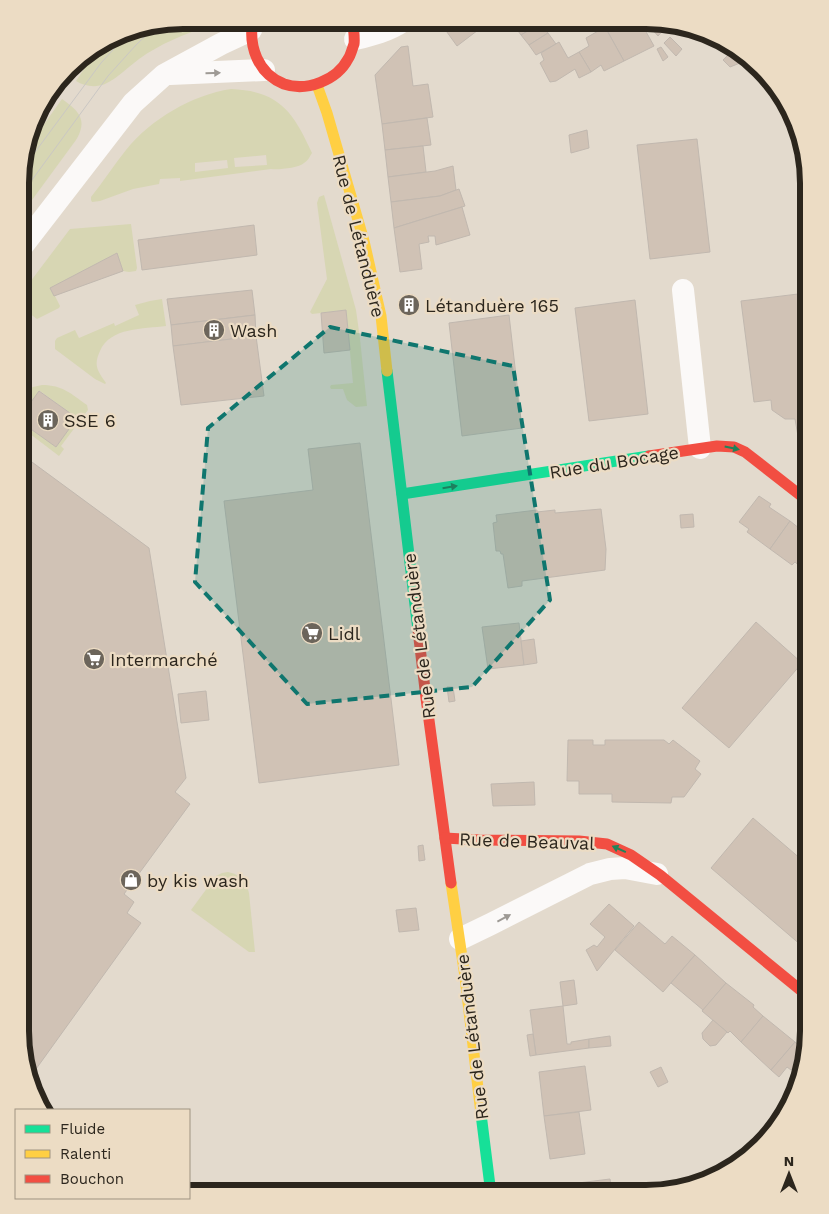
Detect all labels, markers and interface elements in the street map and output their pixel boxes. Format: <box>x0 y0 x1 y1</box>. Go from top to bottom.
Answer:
one-way arrow <box>205 68 221 76</box>
street label: Rue de Létanduère <box>329 152 389 320</box>
building icon: Létanduère 165 <box>397 293 421 317</box>
place label: Létanduère 165 <box>425 295 559 316</box>
building icon: Wash <box>202 318 226 342</box>
place label: Wash <box>230 320 277 341</box>
building icon: SSE 6 <box>36 408 60 432</box>
place label: SSE 6 <box>64 410 116 431</box>
street label: Rue du Bocage <box>548 441 680 483</box>
one-way arrow <box>724 444 739 452</box>
one-way arrow <box>442 482 458 490</box>
street label: Rue de Létanduère <box>398 552 440 720</box>
supermarket icon: Lidl <box>300 621 324 645</box>
place label: Lidl <box>328 623 361 644</box>
supermarket icon: Intermarché <box>82 647 106 671</box>
place label: Intermarché <box>110 649 218 670</box>
street label: Rue de Beauval <box>459 828 596 854</box>
one-way arrow <box>612 845 626 853</box>
shop icon: by kis wash <box>119 868 143 892</box>
place label: by kis wash <box>147 870 249 891</box>
one-way arrow <box>497 913 510 922</box>
street label: Rue de Létanduère <box>451 953 493 1121</box>
legend <box>15 1109 190 1199</box>
text: Fluide <box>60 1120 105 1138</box>
text: Ralenti <box>60 1145 111 1163</box>
north arrow <box>764 1149 814 1199</box>
text: N <box>784 1153 794 1169</box>
text: Bouchon <box>60 1170 124 1188</box>

